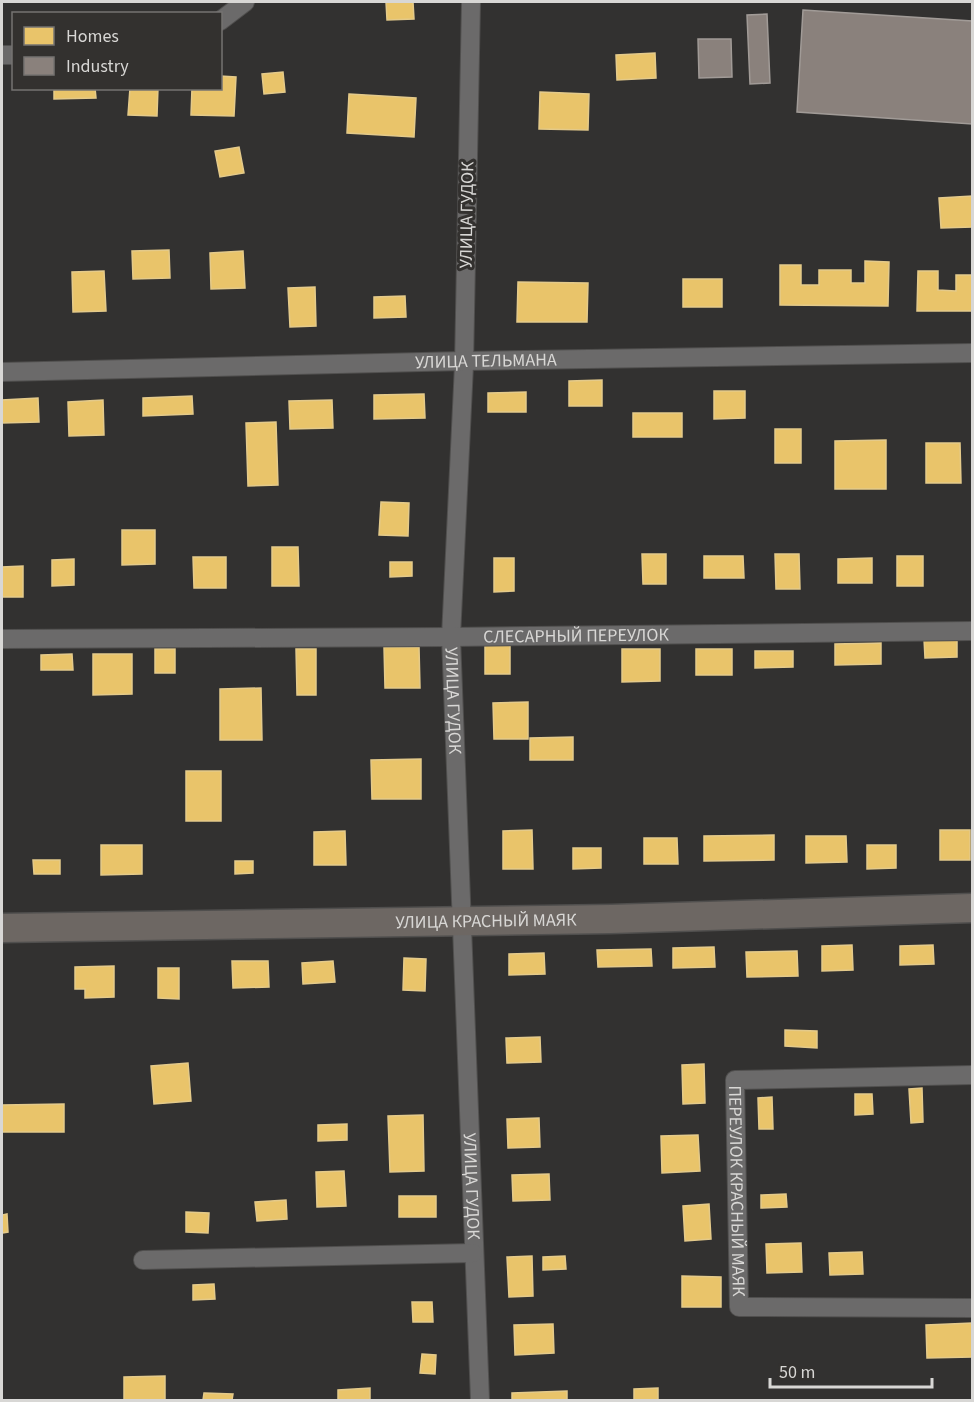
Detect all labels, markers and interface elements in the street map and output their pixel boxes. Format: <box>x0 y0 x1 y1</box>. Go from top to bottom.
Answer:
legend <box>12 12 222 90</box>
text: Homes <box>66 24 119 49</box>
text: Industry <box>66 54 129 79</box>
street label: УЛИЦА ГУДОК <box>454 161 480 269</box>
street label: УЛИЦА ТЕЛЬМАНА <box>415 347 557 375</box>
street label: СЛЕСАРНЫЙ ПЕРЕУЛОК <box>483 622 670 649</box>
street label: УЛИЦА ГУДОК <box>439 647 468 755</box>
street label: УЛИЦА КРАСНЫЙ МАЯК <box>395 907 577 935</box>
street label: ПЕРЕУЛОК КРАСНЫЙ МАЯК <box>723 1085 751 1297</box>
street label: УЛИЦА ГУДОК <box>457 1132 486 1241</box>
scale bar <box>770 1351 932 1389</box>
text: 50 m <box>779 1360 815 1385</box>

